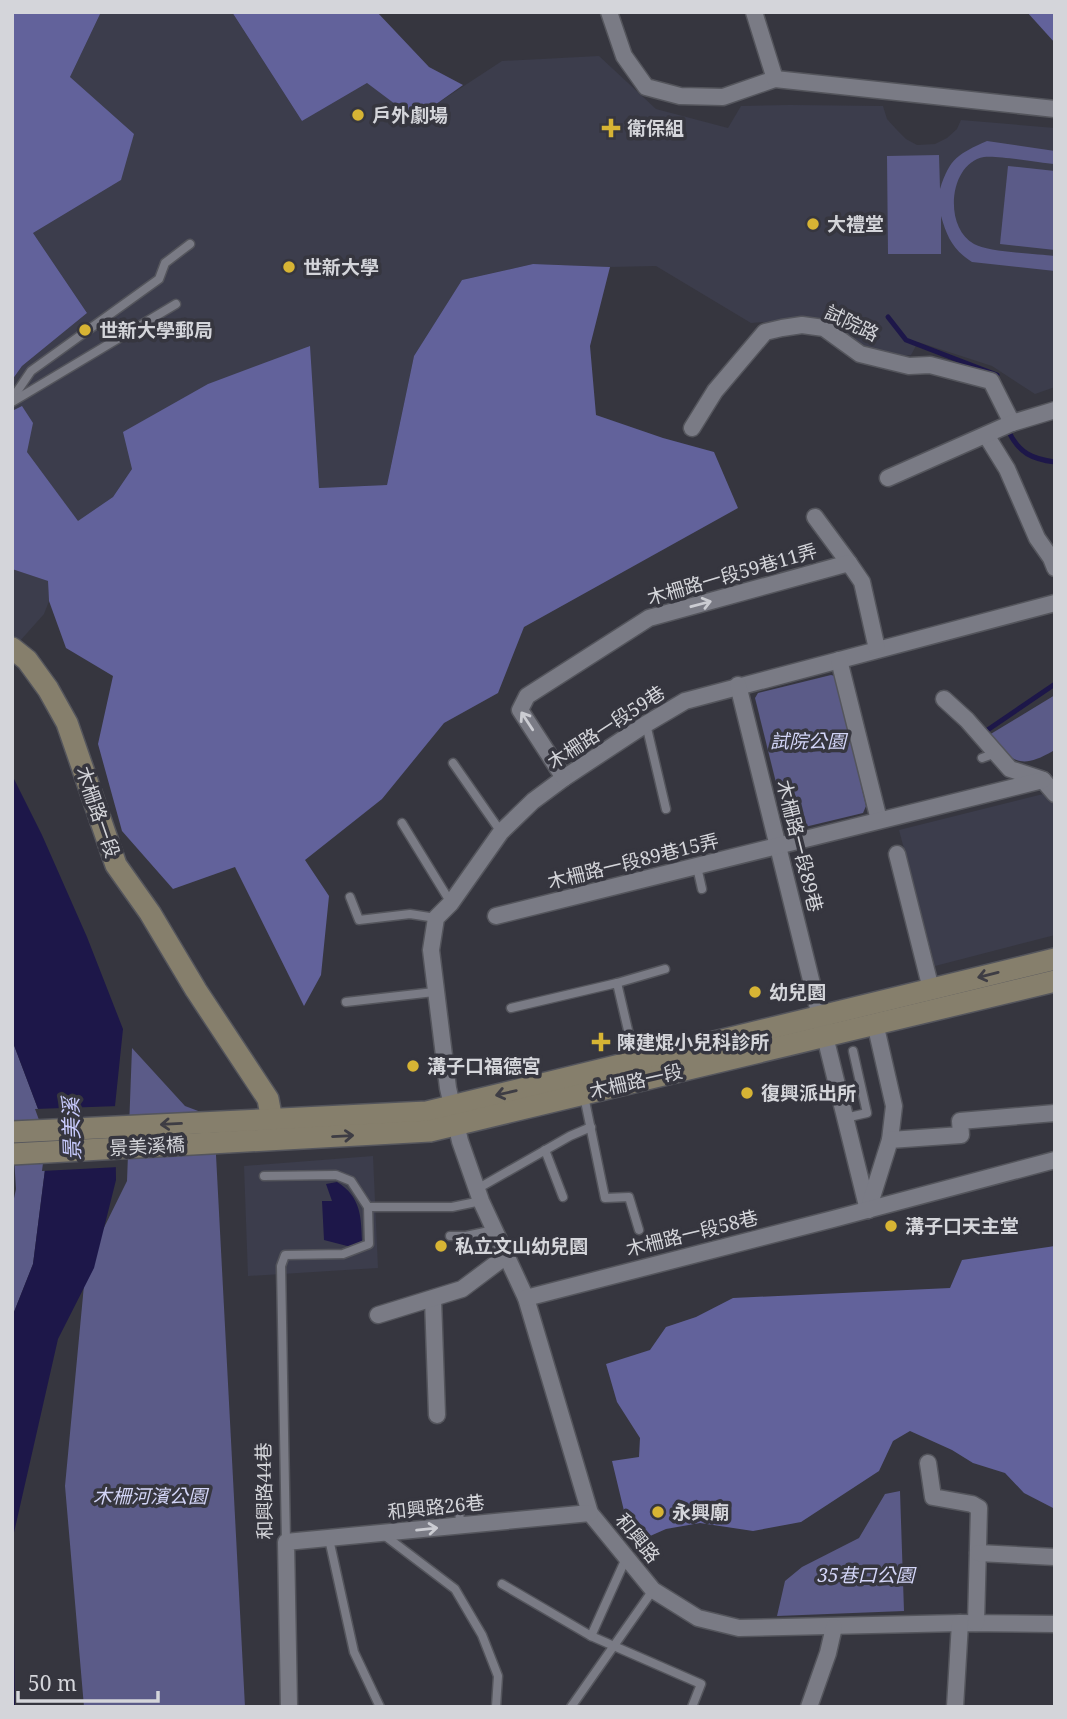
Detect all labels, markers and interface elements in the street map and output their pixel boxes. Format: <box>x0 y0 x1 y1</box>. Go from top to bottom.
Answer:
place label: 戶外劇場 <box>372 102 448 128</box>
marker: 戶外劇場 <box>350 107 366 123</box>
place label: 衛保組 <box>627 115 684 141</box>
marker: 衛保組 <box>601 118 621 138</box>
place label: 大禮堂 <box>827 211 884 237</box>
marker: 大禮堂 <box>805 216 821 232</box>
place label: 世新大學 <box>303 254 379 280</box>
marker: 世新大學 <box>281 259 297 275</box>
street label: 試院路 <box>821 299 883 347</box>
place label: 世新大學郵局 <box>99 317 213 343</box>
marker: 世新大學郵局 <box>77 322 93 338</box>
street label: 木柵路一段59巷11弄 <box>644 537 820 611</box>
one-way arrow <box>690 596 712 609</box>
street label: 木柵路一段59巷 <box>542 679 670 775</box>
one-way arrow <box>519 711 533 731</box>
park label: 試院公園 <box>770 728 849 754</box>
street label: 木柵路一段 <box>70 763 126 861</box>
street label: 木柵路一段89巷 <box>771 777 829 915</box>
street label: 木柵路一段89巷15弄 <box>545 827 721 895</box>
one-way arrow <box>978 969 1000 982</box>
place label: 幼兒園 <box>769 979 826 1005</box>
marker: 幼兒園 <box>747 984 763 1000</box>
place label: 陳建焜小兒科診所 <box>617 1029 769 1055</box>
marker: 陳建焜小兒科診所 <box>591 1032 611 1052</box>
place label: 溝子口福德宮 <box>427 1053 541 1079</box>
marker: 溝子口福德宮 <box>405 1058 421 1074</box>
street label: 木柵路一段 <box>587 1058 685 1104</box>
place label: 復興派出所 <box>761 1080 856 1106</box>
marker: 復興派出所 <box>739 1085 755 1101</box>
one-way arrow <box>495 1087 517 1100</box>
water label: 景美溪 <box>56 1094 86 1161</box>
one-way arrow <box>160 1117 183 1130</box>
one-way arrow <box>331 1130 354 1143</box>
street label: 景美溪橋 <box>108 1131 186 1161</box>
street label: 木柵路一段58巷 <box>623 1204 761 1262</box>
place label: 溝子口天主堂 <box>905 1213 1019 1239</box>
marker: 溝子口天主堂 <box>883 1218 899 1234</box>
place label: 私立文山幼兒園 <box>455 1233 588 1259</box>
marker: 私立文山幼兒園 <box>433 1238 449 1254</box>
street label: 和興路44巷 <box>250 1442 278 1540</box>
park label: 木柵河濱公園 <box>93 1483 210 1509</box>
street label: 和興路26巷 <box>386 1489 486 1525</box>
place label: 永興廟 <box>672 1499 729 1525</box>
marker: 永興廟 <box>650 1504 666 1520</box>
street label: 和興路 <box>610 1508 666 1568</box>
one-way arrow <box>415 1522 438 1535</box>
park label: 35巷口公園 <box>816 1562 918 1588</box>
scale bar <box>18 1660 158 1704</box>
text: 50 m <box>28 1669 77 1697</box>

